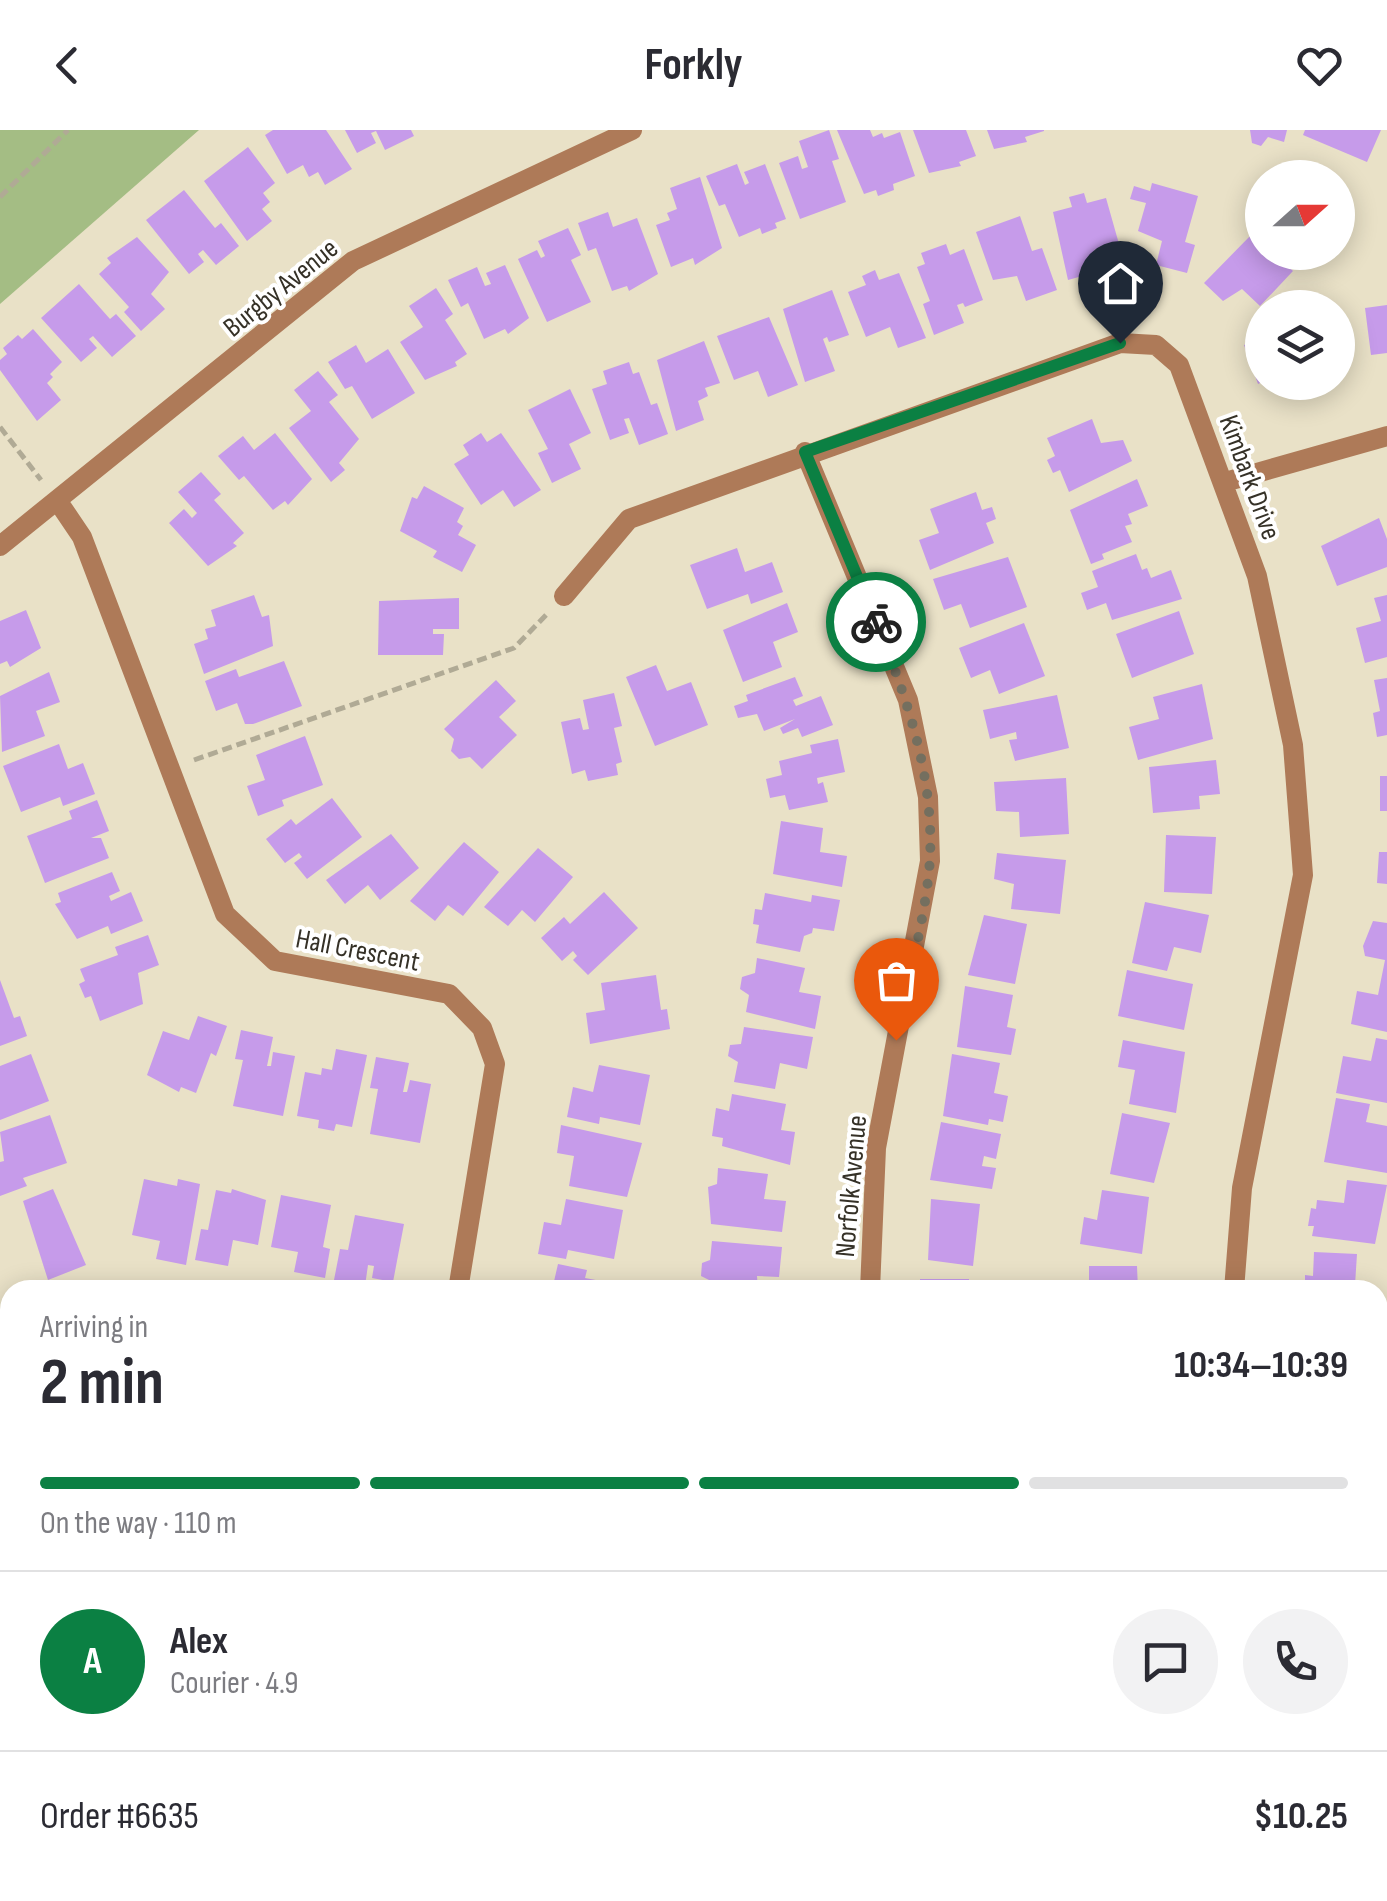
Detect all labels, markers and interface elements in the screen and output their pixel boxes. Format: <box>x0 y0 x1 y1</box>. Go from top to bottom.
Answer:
icon: back <box>40 38 95 93</box>
text: Forkly <box>644 38 743 93</box>
icon: heart <box>1292 38 1347 93</box>
north arrow <box>1245 160 1355 270</box>
map controls <box>1245 160 1355 400</box>
street label: Burgby Avenue <box>217 232 345 344</box>
pin <box>1078 241 1163 344</box>
icon: home <box>1093 256 1148 311</box>
button: layers <box>1245 290 1355 400</box>
street label: Kimbark Drive <box>1212 411 1287 544</box>
courier <box>826 572 926 672</box>
icon: bike <box>849 595 904 650</box>
street label: Hall Crescent <box>293 922 422 979</box>
pin <box>854 938 939 1041</box>
icon: bag <box>869 953 924 1008</box>
street label: Norfolk Avenue <box>829 1114 874 1258</box>
text: Arriving in <box>40 1308 148 1347</box>
text: 10:34–10:39 <box>1174 1343 1348 1388</box>
text: 2 min <box>40 1345 164 1423</box>
text: On the way · 110 m <box>40 1504 237 1543</box>
button: chat <box>1113 1609 1218 1714</box>
button: phone <box>1243 1609 1348 1714</box>
text: Alex <box>170 1619 228 1664</box>
text: A <box>83 1639 102 1684</box>
text: Courier · 4.9 <box>170 1664 298 1703</box>
text: Order #6635 <box>40 1794 199 1839</box>
text: $10.25 <box>1254 1794 1348 1839</box>

